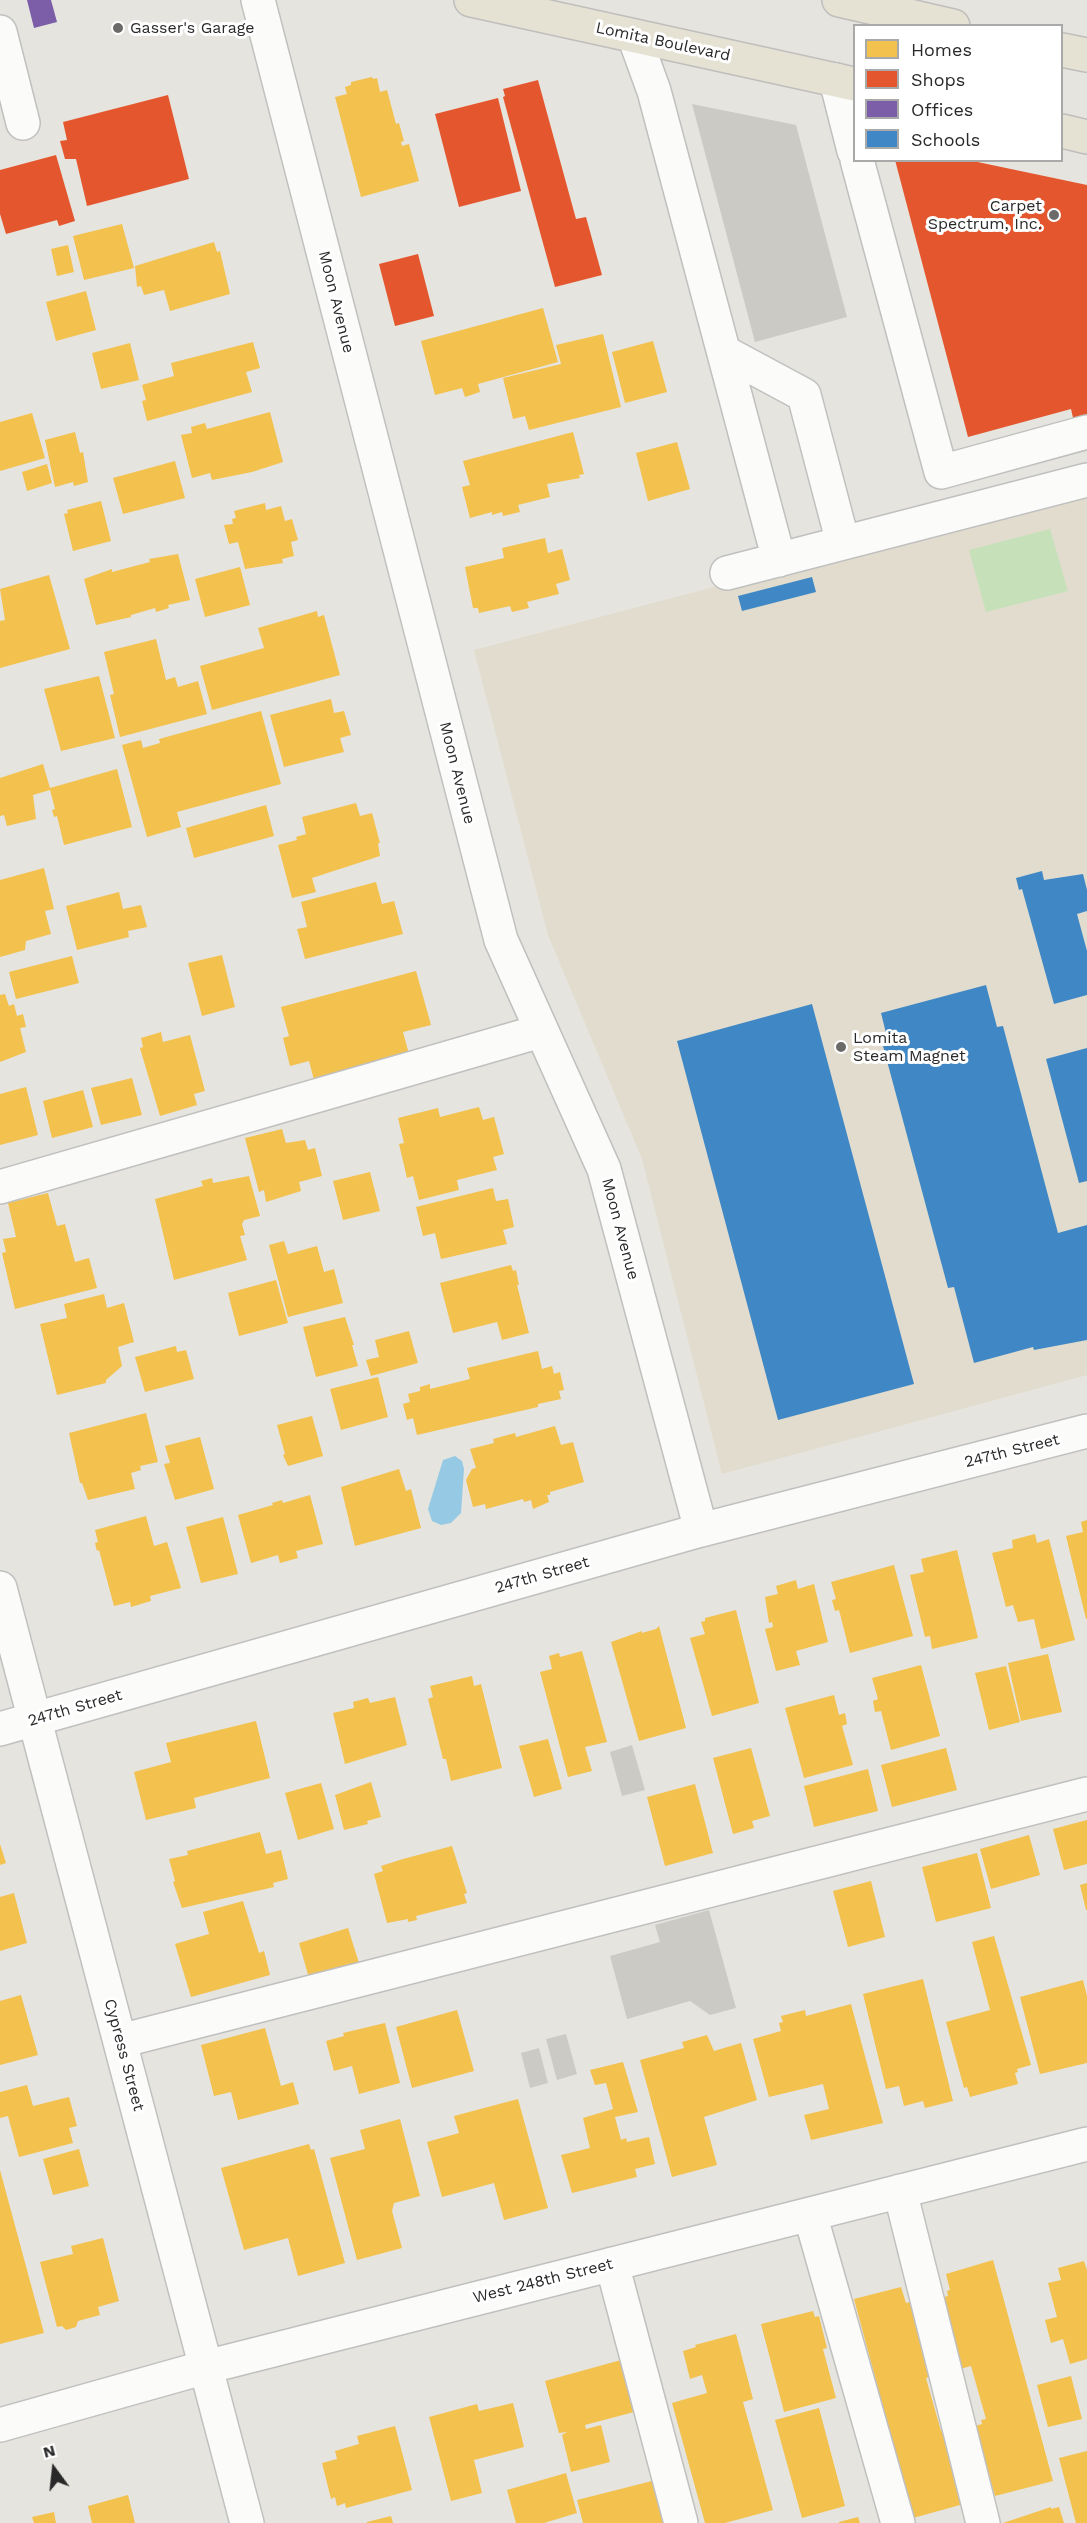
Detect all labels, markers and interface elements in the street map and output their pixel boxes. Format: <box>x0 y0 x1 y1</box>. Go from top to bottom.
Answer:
place label: Gasser's Garage <box>130 18 254 38</box>
street label: Lomita Boulevard <box>594 18 732 66</box>
marker: Gasser's Garage <box>111 21 125 35</box>
legend <box>853 24 1063 162</box>
text: Homes <box>911 39 972 60</box>
text: Shops <box>911 69 965 90</box>
text: Offices <box>911 99 973 120</box>
text: Schools <box>911 129 980 150</box>
place label: Carpet Spectrum, Inc. <box>928 196 1042 234</box>
marker: Carpet Spectrum, Inc. <box>1047 208 1061 222</box>
street label: Moon Avenue <box>314 249 358 355</box>
street label: Moon Avenue <box>435 720 479 826</box>
place label: Lomita Steam Magnet <box>853 1028 966 1066</box>
marker: Lomita Steam Magnet <box>834 1040 848 1054</box>
street label: Moon Avenue <box>597 1176 643 1282</box>
street label: 247th Street <box>963 1430 1061 1472</box>
street label: 247th Street <box>493 1552 591 1598</box>
street label: 247th Street <box>26 1685 124 1731</box>
street label: Cypress Street <box>100 1997 148 2113</box>
street label: West 248th Street <box>471 2254 615 2308</box>
north arrow <box>24 2439 84 2499</box>
text: N <box>41 2440 57 2462</box>

